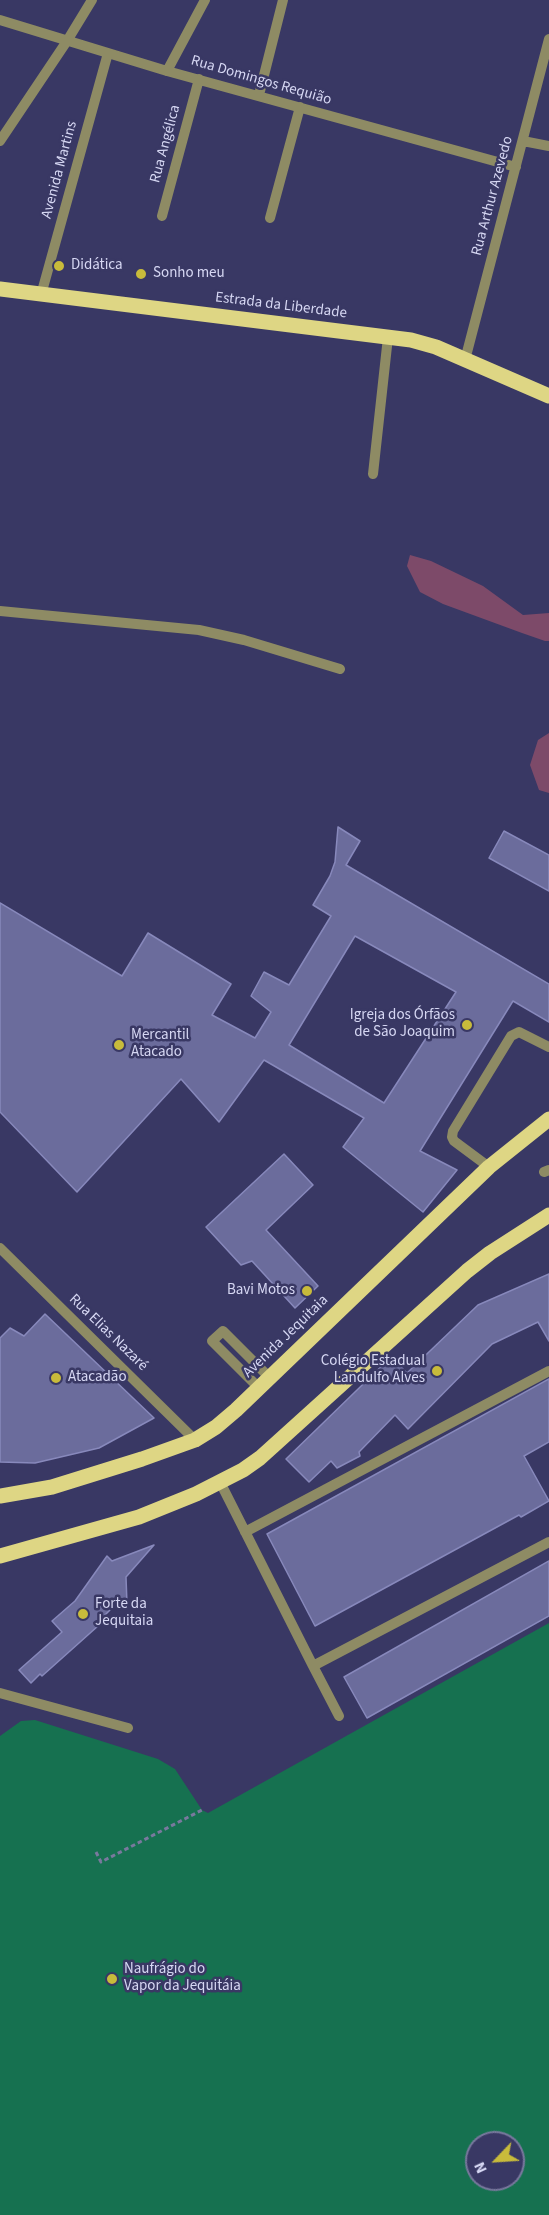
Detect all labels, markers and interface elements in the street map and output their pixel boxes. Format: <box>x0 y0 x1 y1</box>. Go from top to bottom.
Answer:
street label: Rua Domingos Requião <box>189 52 333 110</box>
street label: Rua Angélica <box>147 103 185 185</box>
street label: Avenida Martins <box>38 119 82 221</box>
street label: Rua Arthur Azevedo <box>468 134 518 258</box>
place label: Didática <box>71 257 123 275</box>
marker: Didática <box>52 259 66 273</box>
place label: Sonho meu <box>153 265 225 283</box>
marker: Sonho meu <box>134 267 148 281</box>
street label: Estrada da Liberdade <box>214 289 348 323</box>
place label: Igreja dos Órfãos de São Joaquim <box>350 1007 455 1042</box>
marker: Igreja dos Órfãos de São Joaquim <box>460 1018 474 1032</box>
place label: Mercantil Atacado <box>131 1027 189 1062</box>
marker: Mercantil Atacado <box>112 1038 126 1052</box>
place label: Bavi Motos <box>227 1282 295 1300</box>
marker: Bavi Motos <box>300 1284 314 1298</box>
street label: Rua Elias Nazaré <box>65 1291 151 1375</box>
street label: Avenida Jequitaia <box>240 1292 332 1382</box>
place label: Colégio Estadual Landulfo Alves <box>321 1353 425 1388</box>
marker: Colégio Estadual Landulfo Alves <box>430 1364 444 1378</box>
place label: Atacadão <box>68 1369 127 1387</box>
marker: Atacadão <box>49 1371 63 1385</box>
place label: Forte da Jequitaia <box>95 1596 153 1631</box>
marker: Forte da Jequitaia <box>76 1607 90 1621</box>
place label: Naufrágio do Vapor da Jequitáia <box>124 1961 241 1996</box>
marker: Naufrágio do Vapor da Jequitáia <box>105 1972 119 1986</box>
north arrow <box>465 2131 525 2191</box>
text: N <box>468 2158 493 2177</box>

